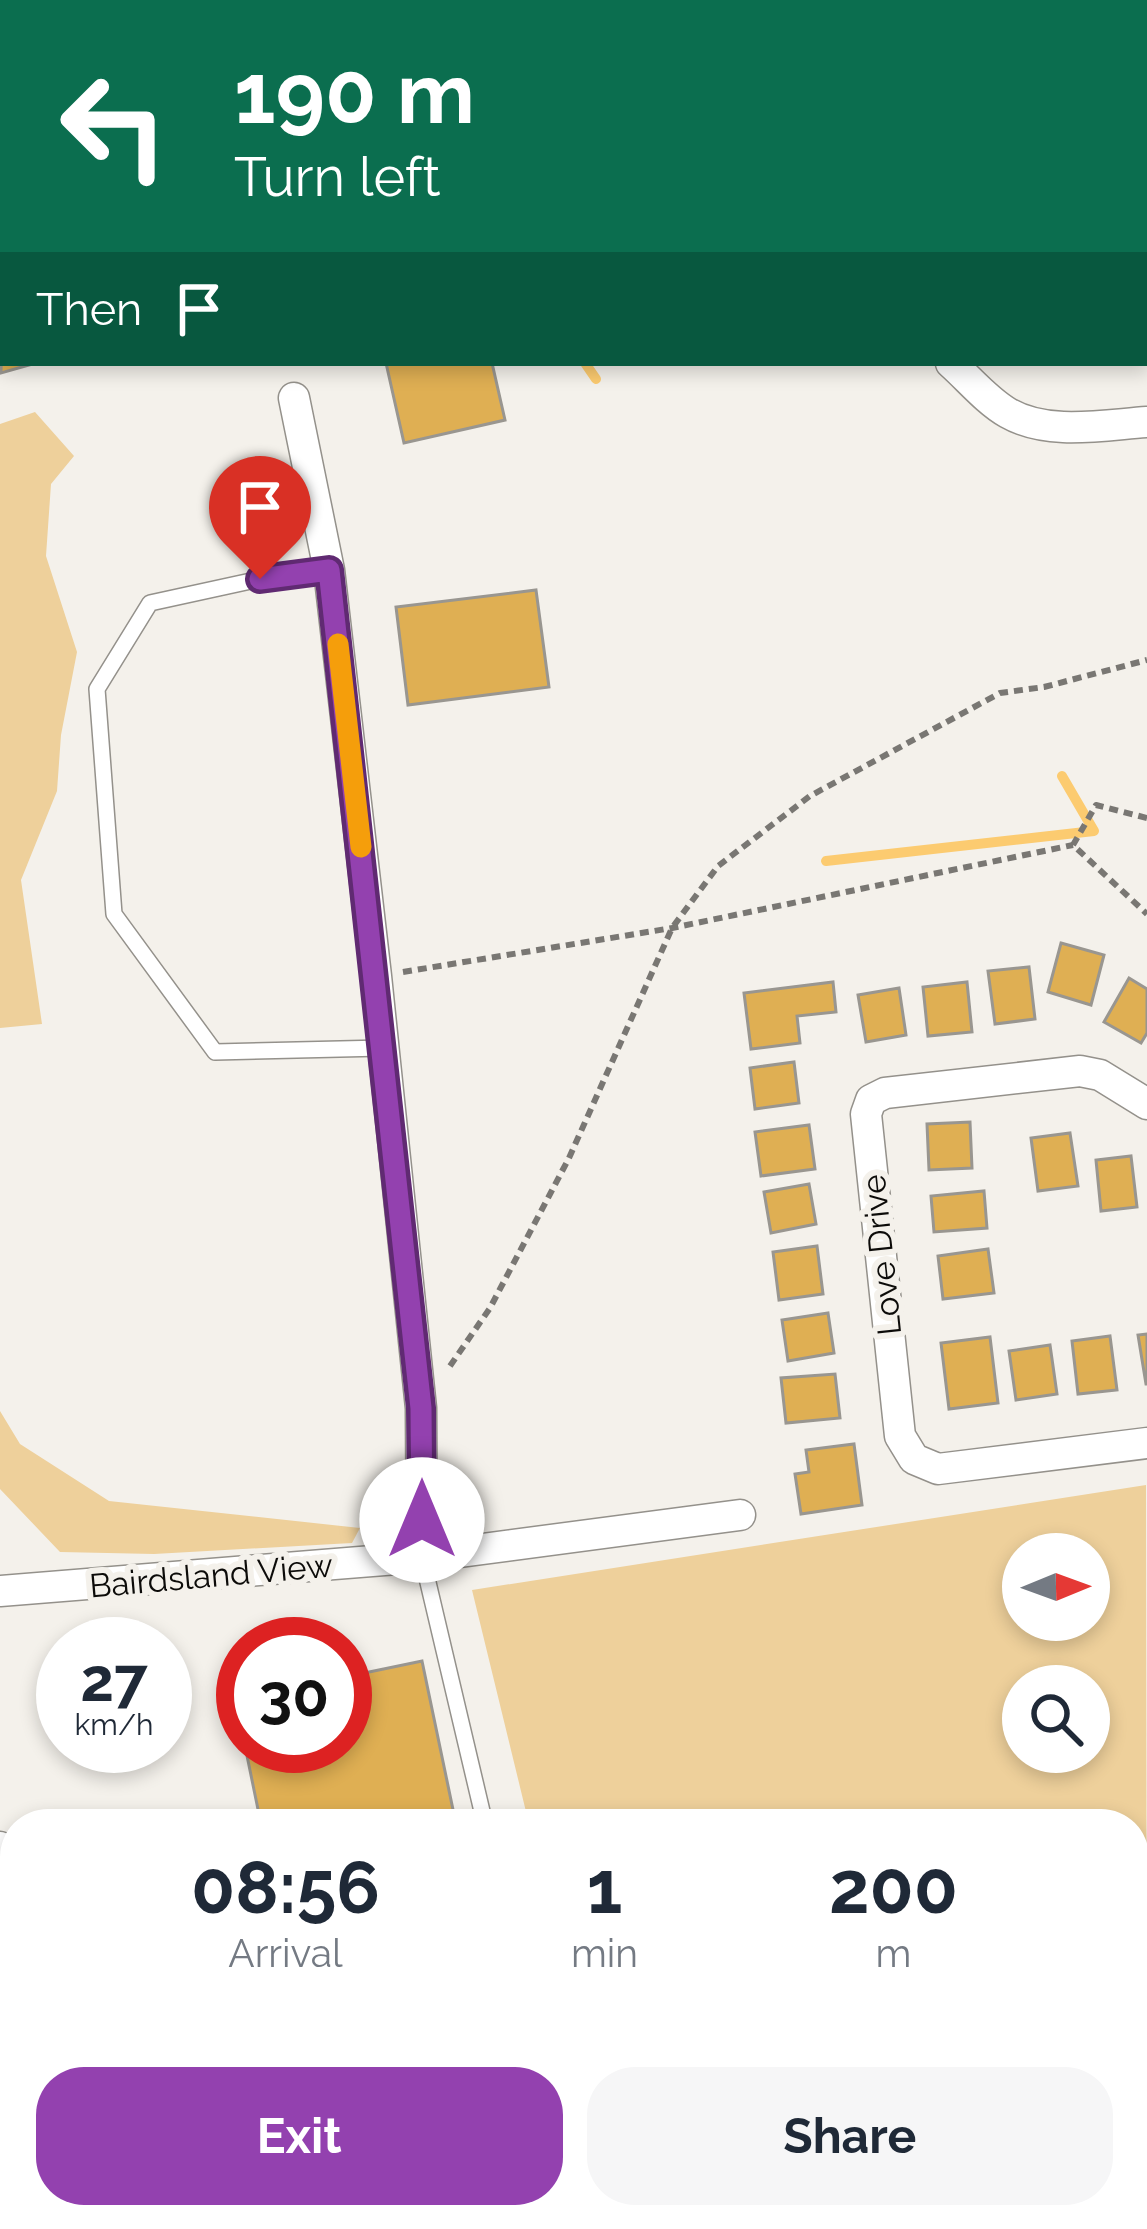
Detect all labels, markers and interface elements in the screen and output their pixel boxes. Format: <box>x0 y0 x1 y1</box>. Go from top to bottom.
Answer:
text: 190 m <box>234 44 475 143</box>
icon: left <box>36 48 192 204</box>
text: Turn left <box>234 145 441 209</box>
icon: arrive <box>166 276 232 342</box>
text: Then <box>36 283 142 336</box>
pin <box>209 456 311 579</box>
icon: arrive <box>227 474 293 540</box>
street label: Love Drive <box>854 1173 909 1337</box>
position arrow <box>359 1457 485 1583</box>
north arrow <box>1002 1533 1110 1641</box>
map controls <box>1002 1533 1110 1773</box>
street label: Bairdsland View <box>88 1545 334 1606</box>
speed limit sign: 30 <box>216 1617 372 1773</box>
text: 27 <box>80 1645 148 1715</box>
button: search <box>1002 1665 1110 1773</box>
text: km/h <box>74 1707 154 1742</box>
text: 08:56 <box>191 1845 380 1930</box>
text: 1 <box>587 1845 622 1930</box>
text: 200 <box>829 1845 958 1930</box>
text: Arrival <box>228 1930 343 1976</box>
text: min <box>571 1930 638 1976</box>
text: m <box>876 1930 911 1976</box>
button: Exit <box>36 2067 563 2205</box>
button: Share <box>587 2067 1113 2205</box>

